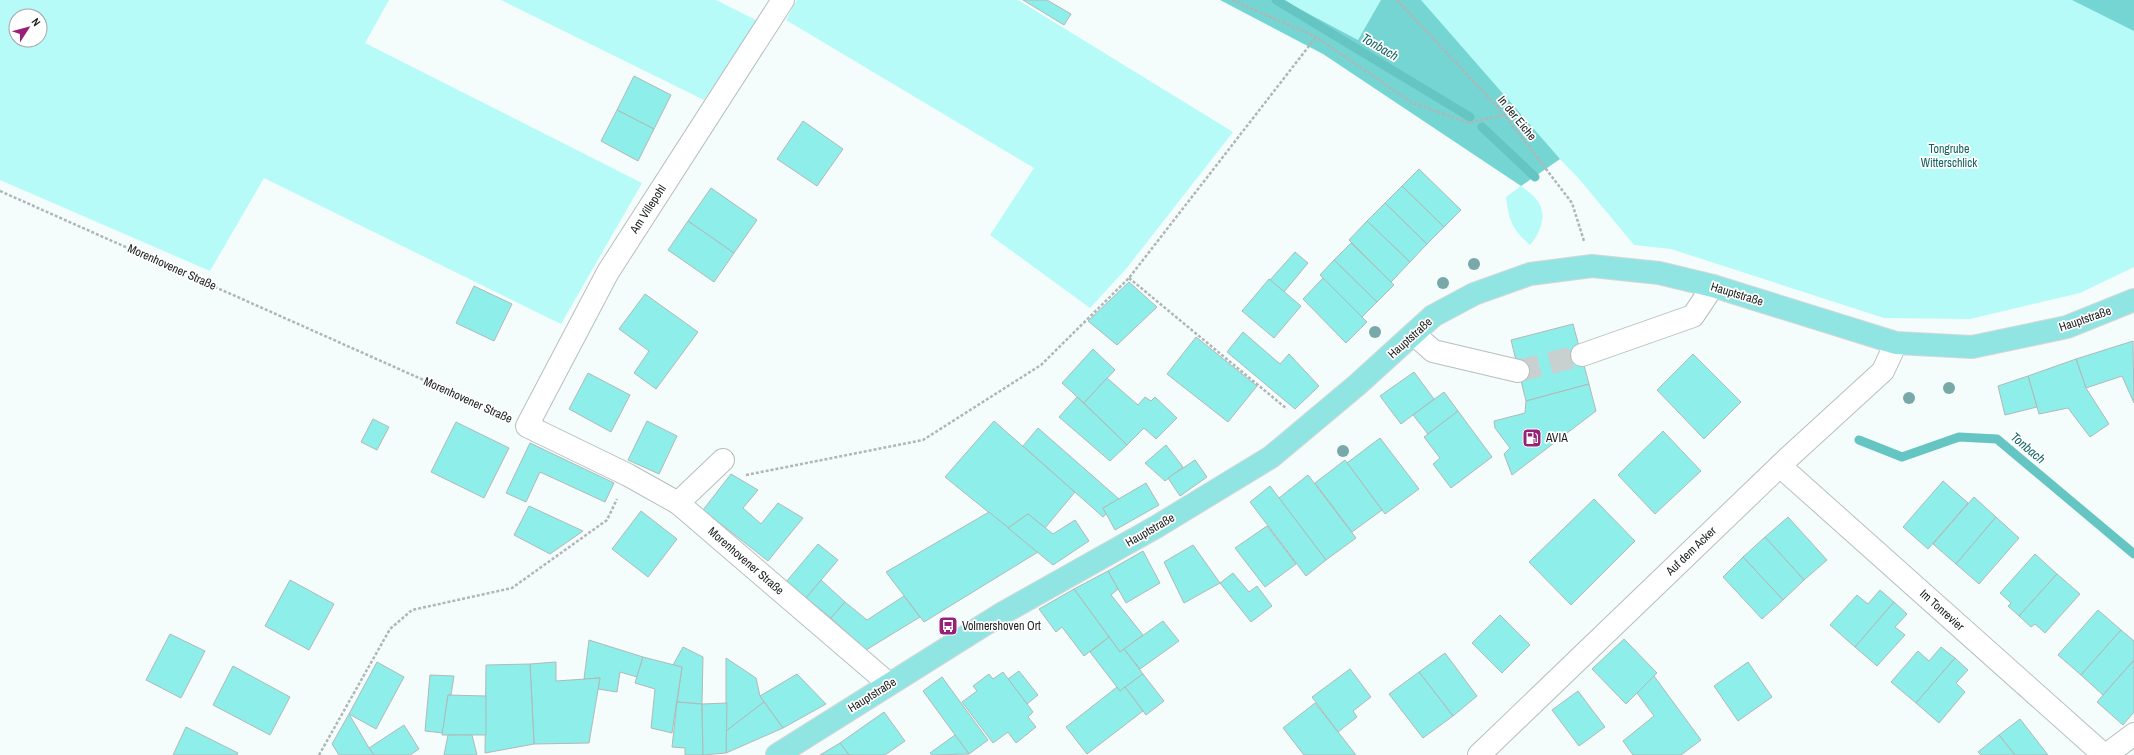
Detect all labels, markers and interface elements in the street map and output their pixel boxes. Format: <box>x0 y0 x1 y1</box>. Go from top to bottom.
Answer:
north arrow <box>8 8 48 48</box>
text: N <box>29 15 44 29</box>
water label: Tonbach <box>1358 29 1402 65</box>
street label: In der Eiche <box>1494 92 1540 144</box>
park label: Tongrube Witterschlick <box>1921 141 1977 171</box>
street label: Am Villepohl <box>626 182 670 237</box>
street label: Morenhovener Straße <box>125 240 219 294</box>
street label: Hauptstraße <box>1709 278 1765 310</box>
street label: Hauptstraße <box>2057 303 2113 335</box>
street label: Hauptstraße <box>1385 314 1435 362</box>
street label: Morenhovener Straße <box>421 373 515 427</box>
fuel station icon: AVIA <box>1521 427 1543 449</box>
water label: Tonbach <box>2007 429 2049 467</box>
place label: AVIA <box>1545 430 1568 446</box>
street label: Hauptstraße <box>1123 510 1177 550</box>
street label: Auf dem Acker <box>1662 523 1720 580</box>
street label: Morenhovener Straße <box>705 524 787 598</box>
street label: Im Tonrevier <box>1916 586 1968 635</box>
bus stop icon: Volmershoven Ort <box>937 615 959 637</box>
place label: Volmershoven Ort <box>962 618 1041 634</box>
street label: Hauptstraße <box>845 674 899 716</box>

